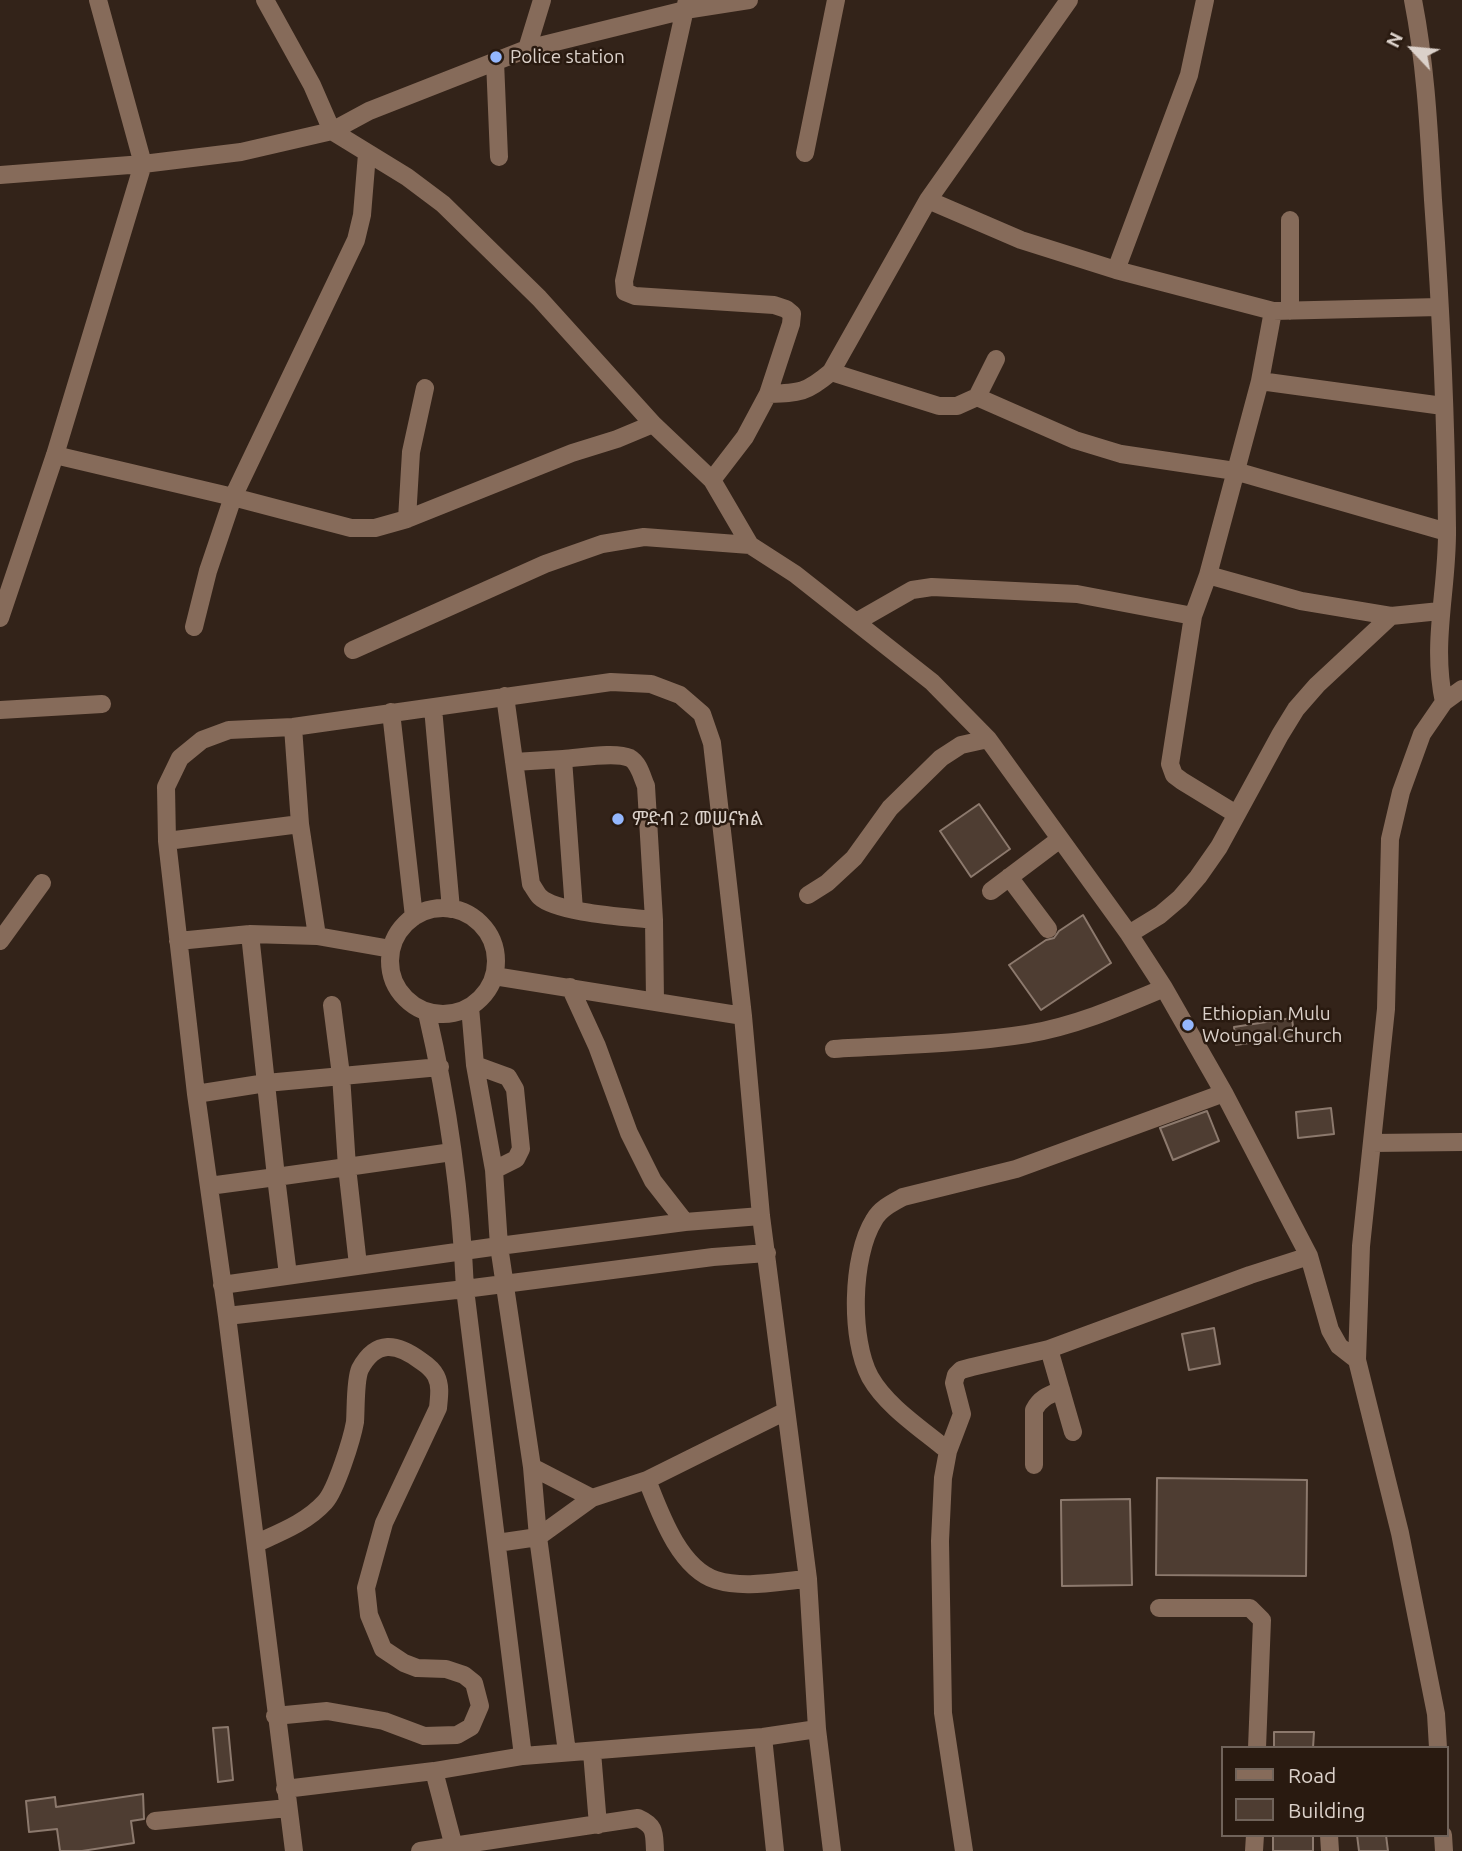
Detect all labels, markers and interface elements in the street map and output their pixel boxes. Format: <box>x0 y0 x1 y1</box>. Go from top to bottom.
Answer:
north arrow <box>1378 14 1448 84</box>
text: N <box>1381 29 1407 51</box>
place label: Police station <box>510 46 625 68</box>
marker: Police station <box>488 49 504 65</box>
place label: ምድብ 2 መሠናክል <box>632 808 763 830</box>
marker: ምድብ 2 መሠናክል <box>610 811 626 827</box>
place label: Ethiopian Mulu Woungal Church <box>1202 1003 1342 1047</box>
marker: Ethiopian Mulu Woungal Church <box>1180 1017 1196 1033</box>
legend <box>1220 1746 1448 1837</box>
text: Road <box>1288 1763 1336 1787</box>
text: Building <box>1288 1798 1365 1822</box>

